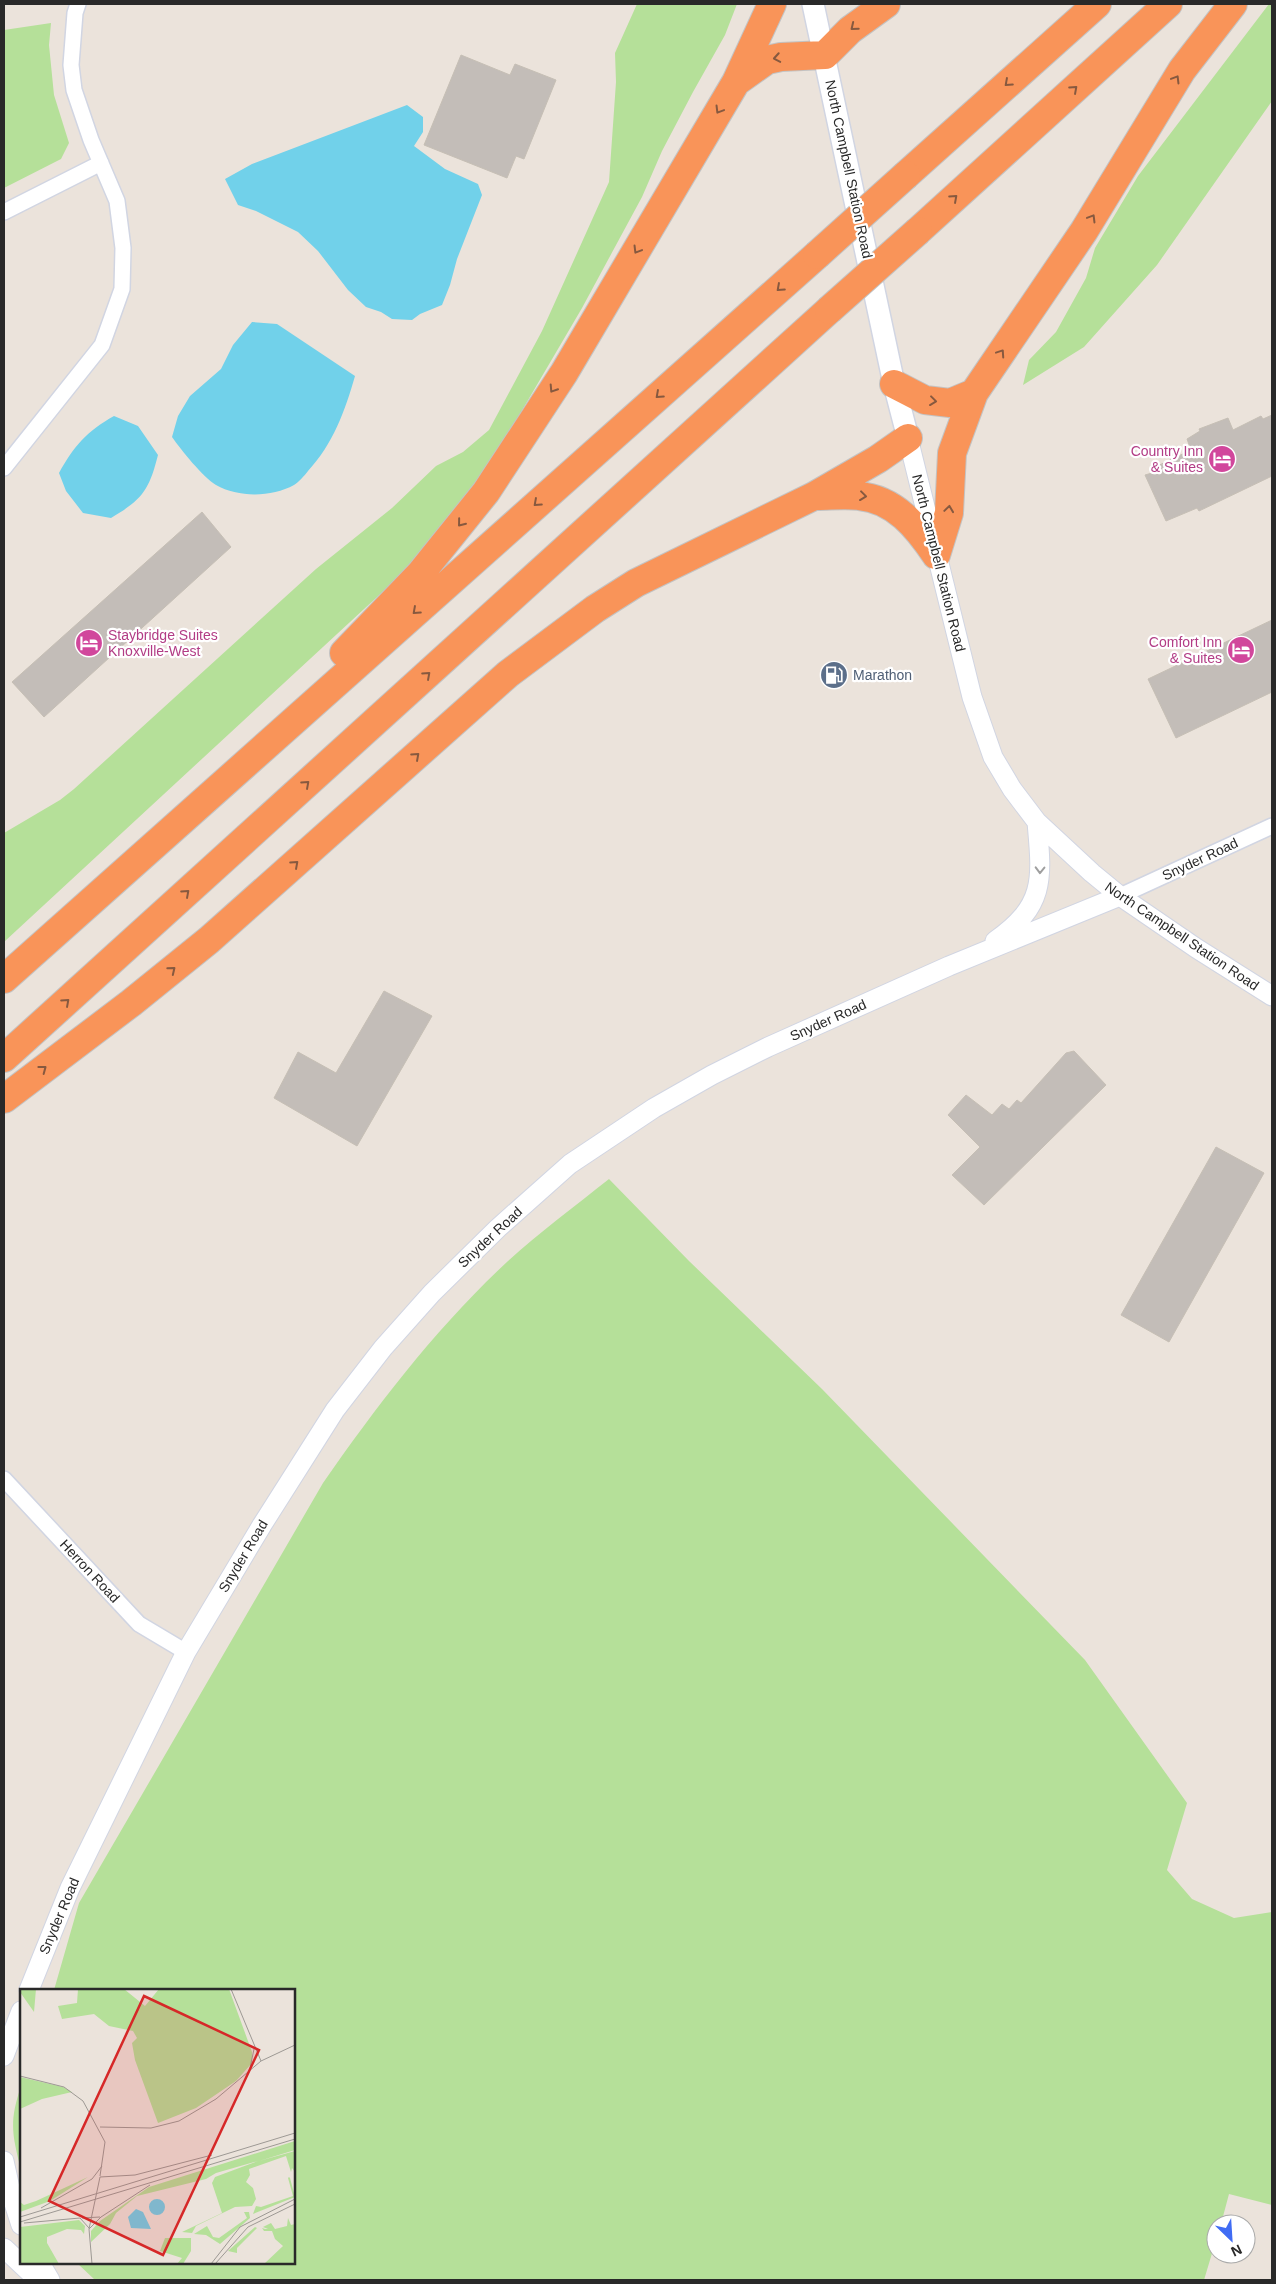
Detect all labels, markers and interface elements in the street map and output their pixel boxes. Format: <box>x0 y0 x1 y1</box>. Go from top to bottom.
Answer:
one-way arrow <box>850 22 859 31</box>
one-way arrow <box>773 53 781 63</box>
one-way arrow <box>1170 76 1179 85</box>
one-way arrow <box>1005 77 1014 86</box>
street label: North Campbell Station Road <box>822 78 876 260</box>
one-way arrow <box>1068 86 1077 95</box>
one-way arrow <box>716 105 726 114</box>
one-way arrow <box>948 195 957 204</box>
one-way arrow <box>1085 215 1095 224</box>
one-way arrow <box>633 245 643 254</box>
one-way arrow <box>777 282 786 291</box>
one-way arrow <box>995 349 1004 359</box>
one-way arrow <box>550 384 559 393</box>
one-way arrow <box>655 390 664 399</box>
one-way arrow <box>929 395 937 406</box>
place label: Country Inn & Suites <box>1131 443 1203 475</box>
hotel icon: Country Inn & Suites <box>1207 444 1237 474</box>
street label: North Campbell Station Road <box>909 473 969 653</box>
one-way arrow <box>858 491 867 501</box>
one-way arrow <box>534 497 543 506</box>
one-way arrow <box>943 504 954 512</box>
one-way arrow <box>458 517 466 526</box>
one-way arrow <box>412 605 421 614</box>
place label: Staybridge Suites Knoxville-West <box>108 627 218 659</box>
hotel icon: Staybridge Suites Knoxville-West <box>74 628 104 658</box>
place label: Comfort Inn & Suites <box>1149 634 1222 666</box>
hotel icon: Comfort Inn & Suites <box>1226 635 1256 665</box>
fuel station icon: Marathon <box>819 660 849 690</box>
place label: Marathon <box>853 667 912 683</box>
one-way arrow <box>421 671 430 680</box>
one-way arrow <box>410 753 419 762</box>
one-way arrow <box>301 781 310 790</box>
street label: Snyder Road <box>1160 834 1240 884</box>
one-way arrow <box>289 861 298 870</box>
one-way arrow <box>1035 867 1045 875</box>
street label: North Campbell Station Road <box>1102 878 1262 994</box>
one-way arrow <box>181 890 190 899</box>
one-way arrow <box>166 967 175 976</box>
street label: Snyder Road <box>787 996 869 1044</box>
one-way arrow <box>60 999 69 1008</box>
one-way arrow <box>37 1067 46 1075</box>
street label: Snyder Road <box>455 1203 525 1271</box>
street label: Snyder Road <box>215 1517 271 1595</box>
street label: Herron Road <box>57 1536 123 1606</box>
street label: Snyder Road <box>36 1875 82 1957</box>
inset map <box>20 1989 295 2264</box>
north arrow <box>1206 2214 1256 2264</box>
text: N <box>1229 2241 1244 2260</box>

